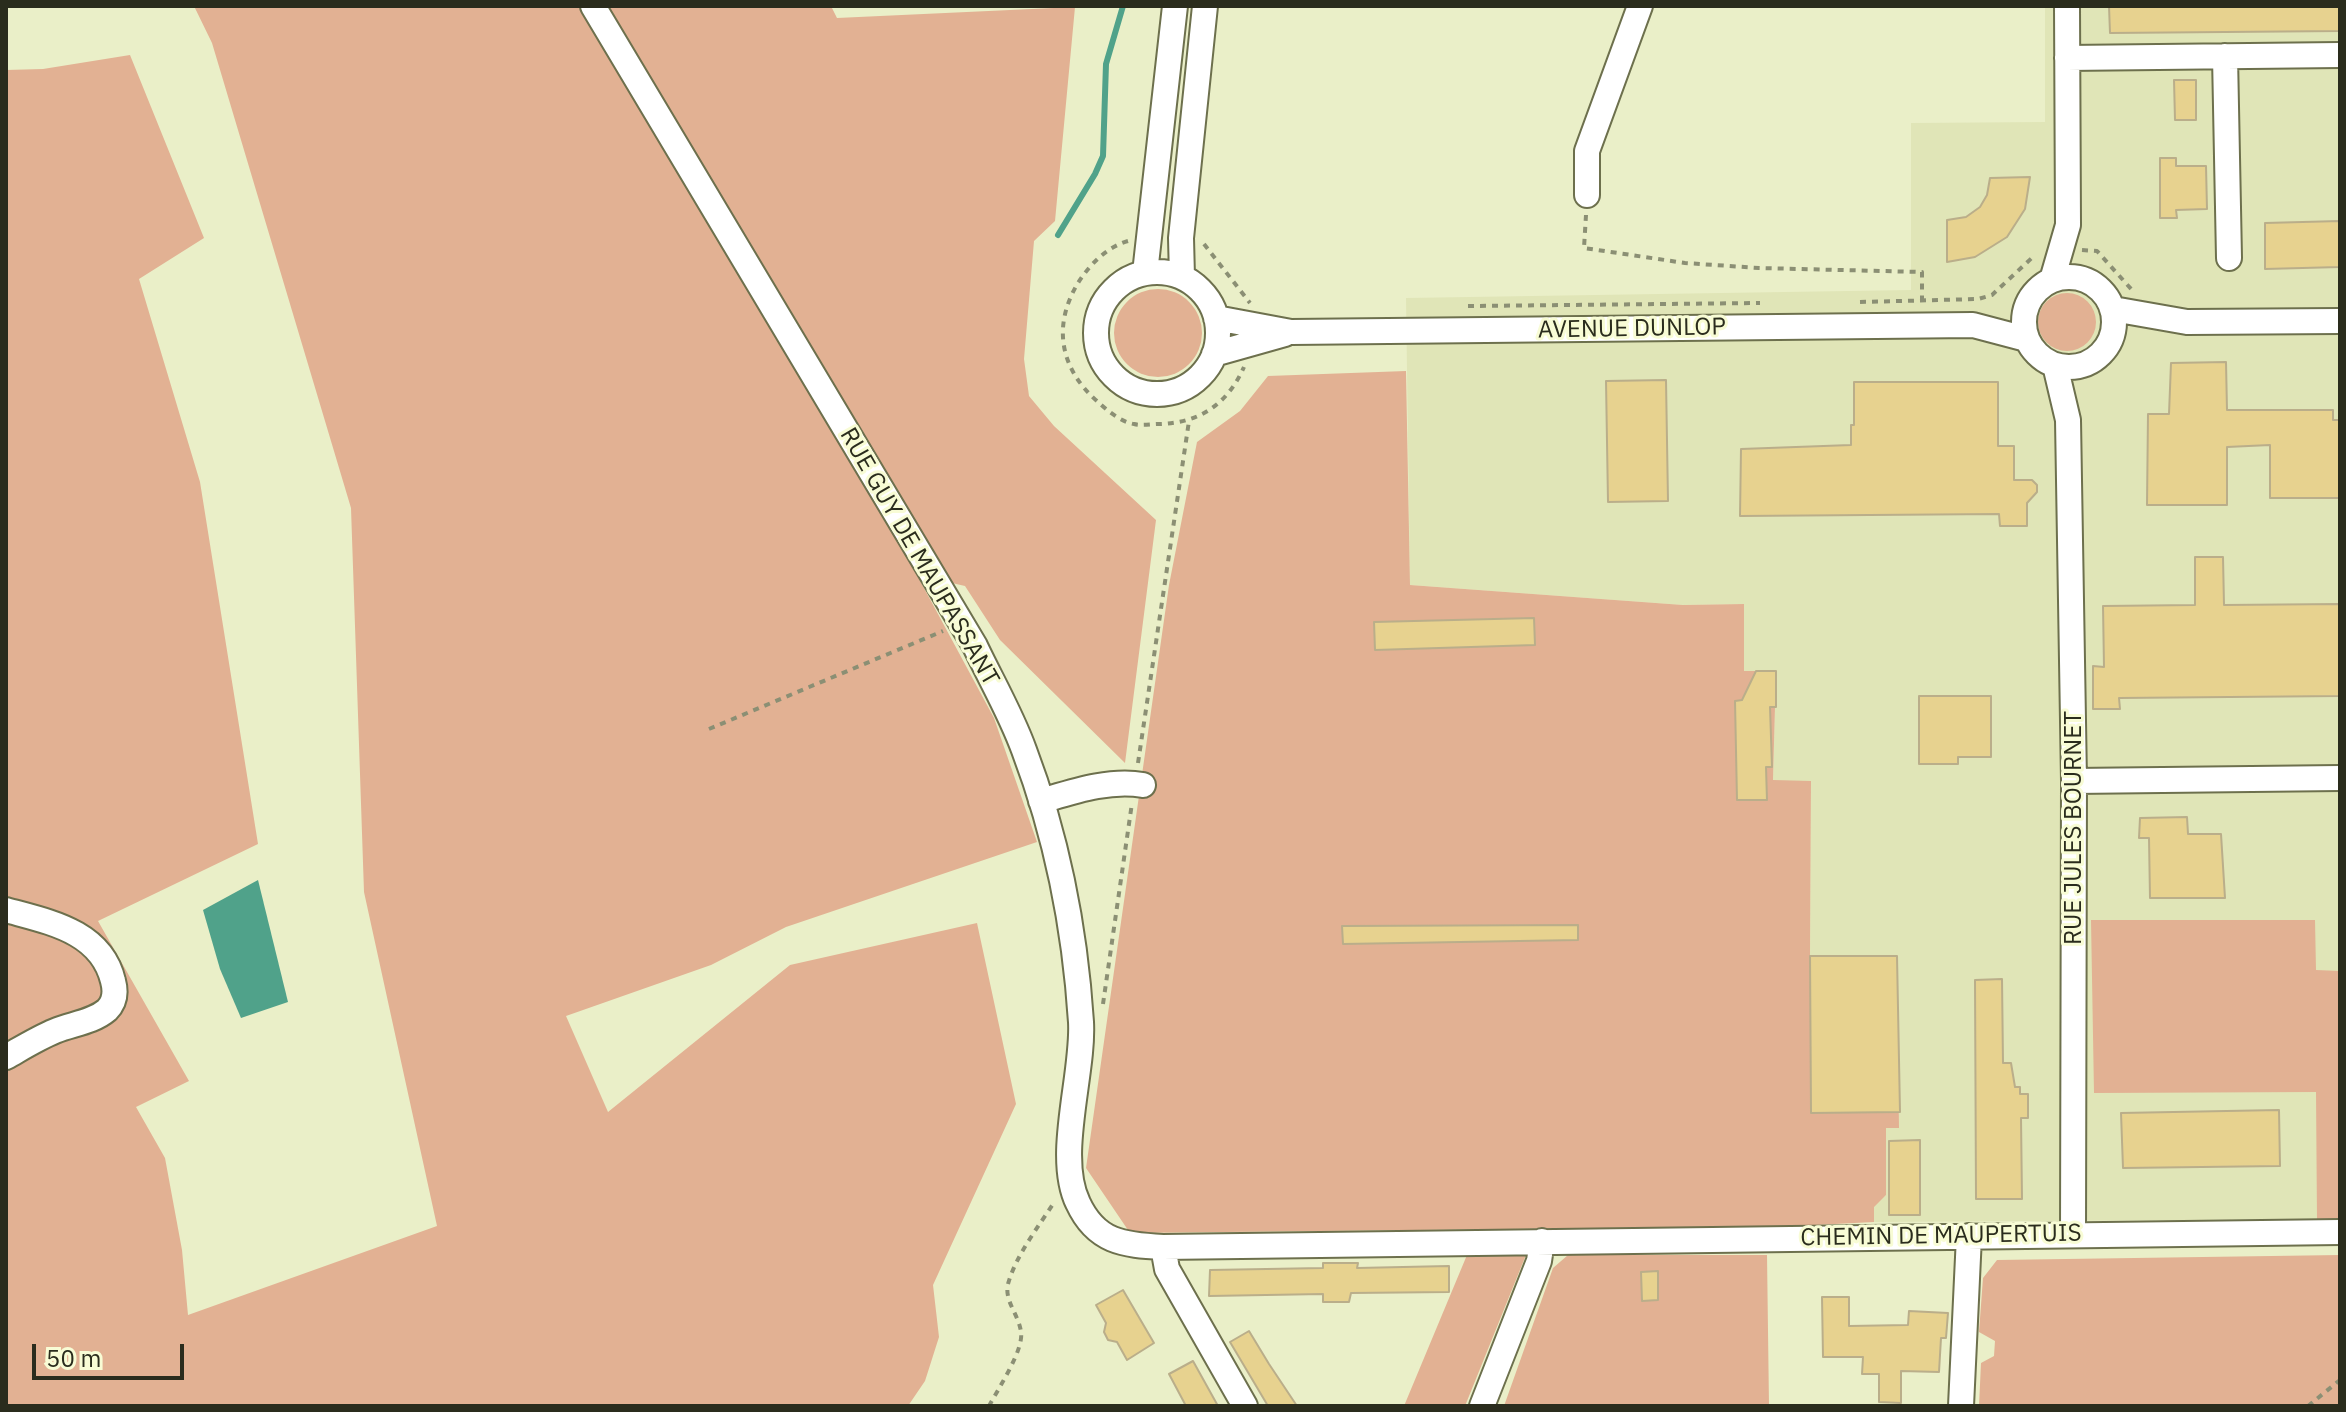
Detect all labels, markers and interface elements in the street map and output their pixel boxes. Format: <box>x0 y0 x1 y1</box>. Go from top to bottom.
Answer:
street label: AVENUE DUNLOP <box>1538 313 1726 345</box>
street label: RUE GUY DE MAUPASSANT <box>833 423 1005 691</box>
street label: RUE JULES BOURNET <box>2060 711 2088 945</box>
street label: CHEMIN DE MAUPERTUIS <box>1800 1219 2082 1253</box>
scale bar <box>36 1328 188 1378</box>
text: 50 m <box>46 1342 101 1374</box>

